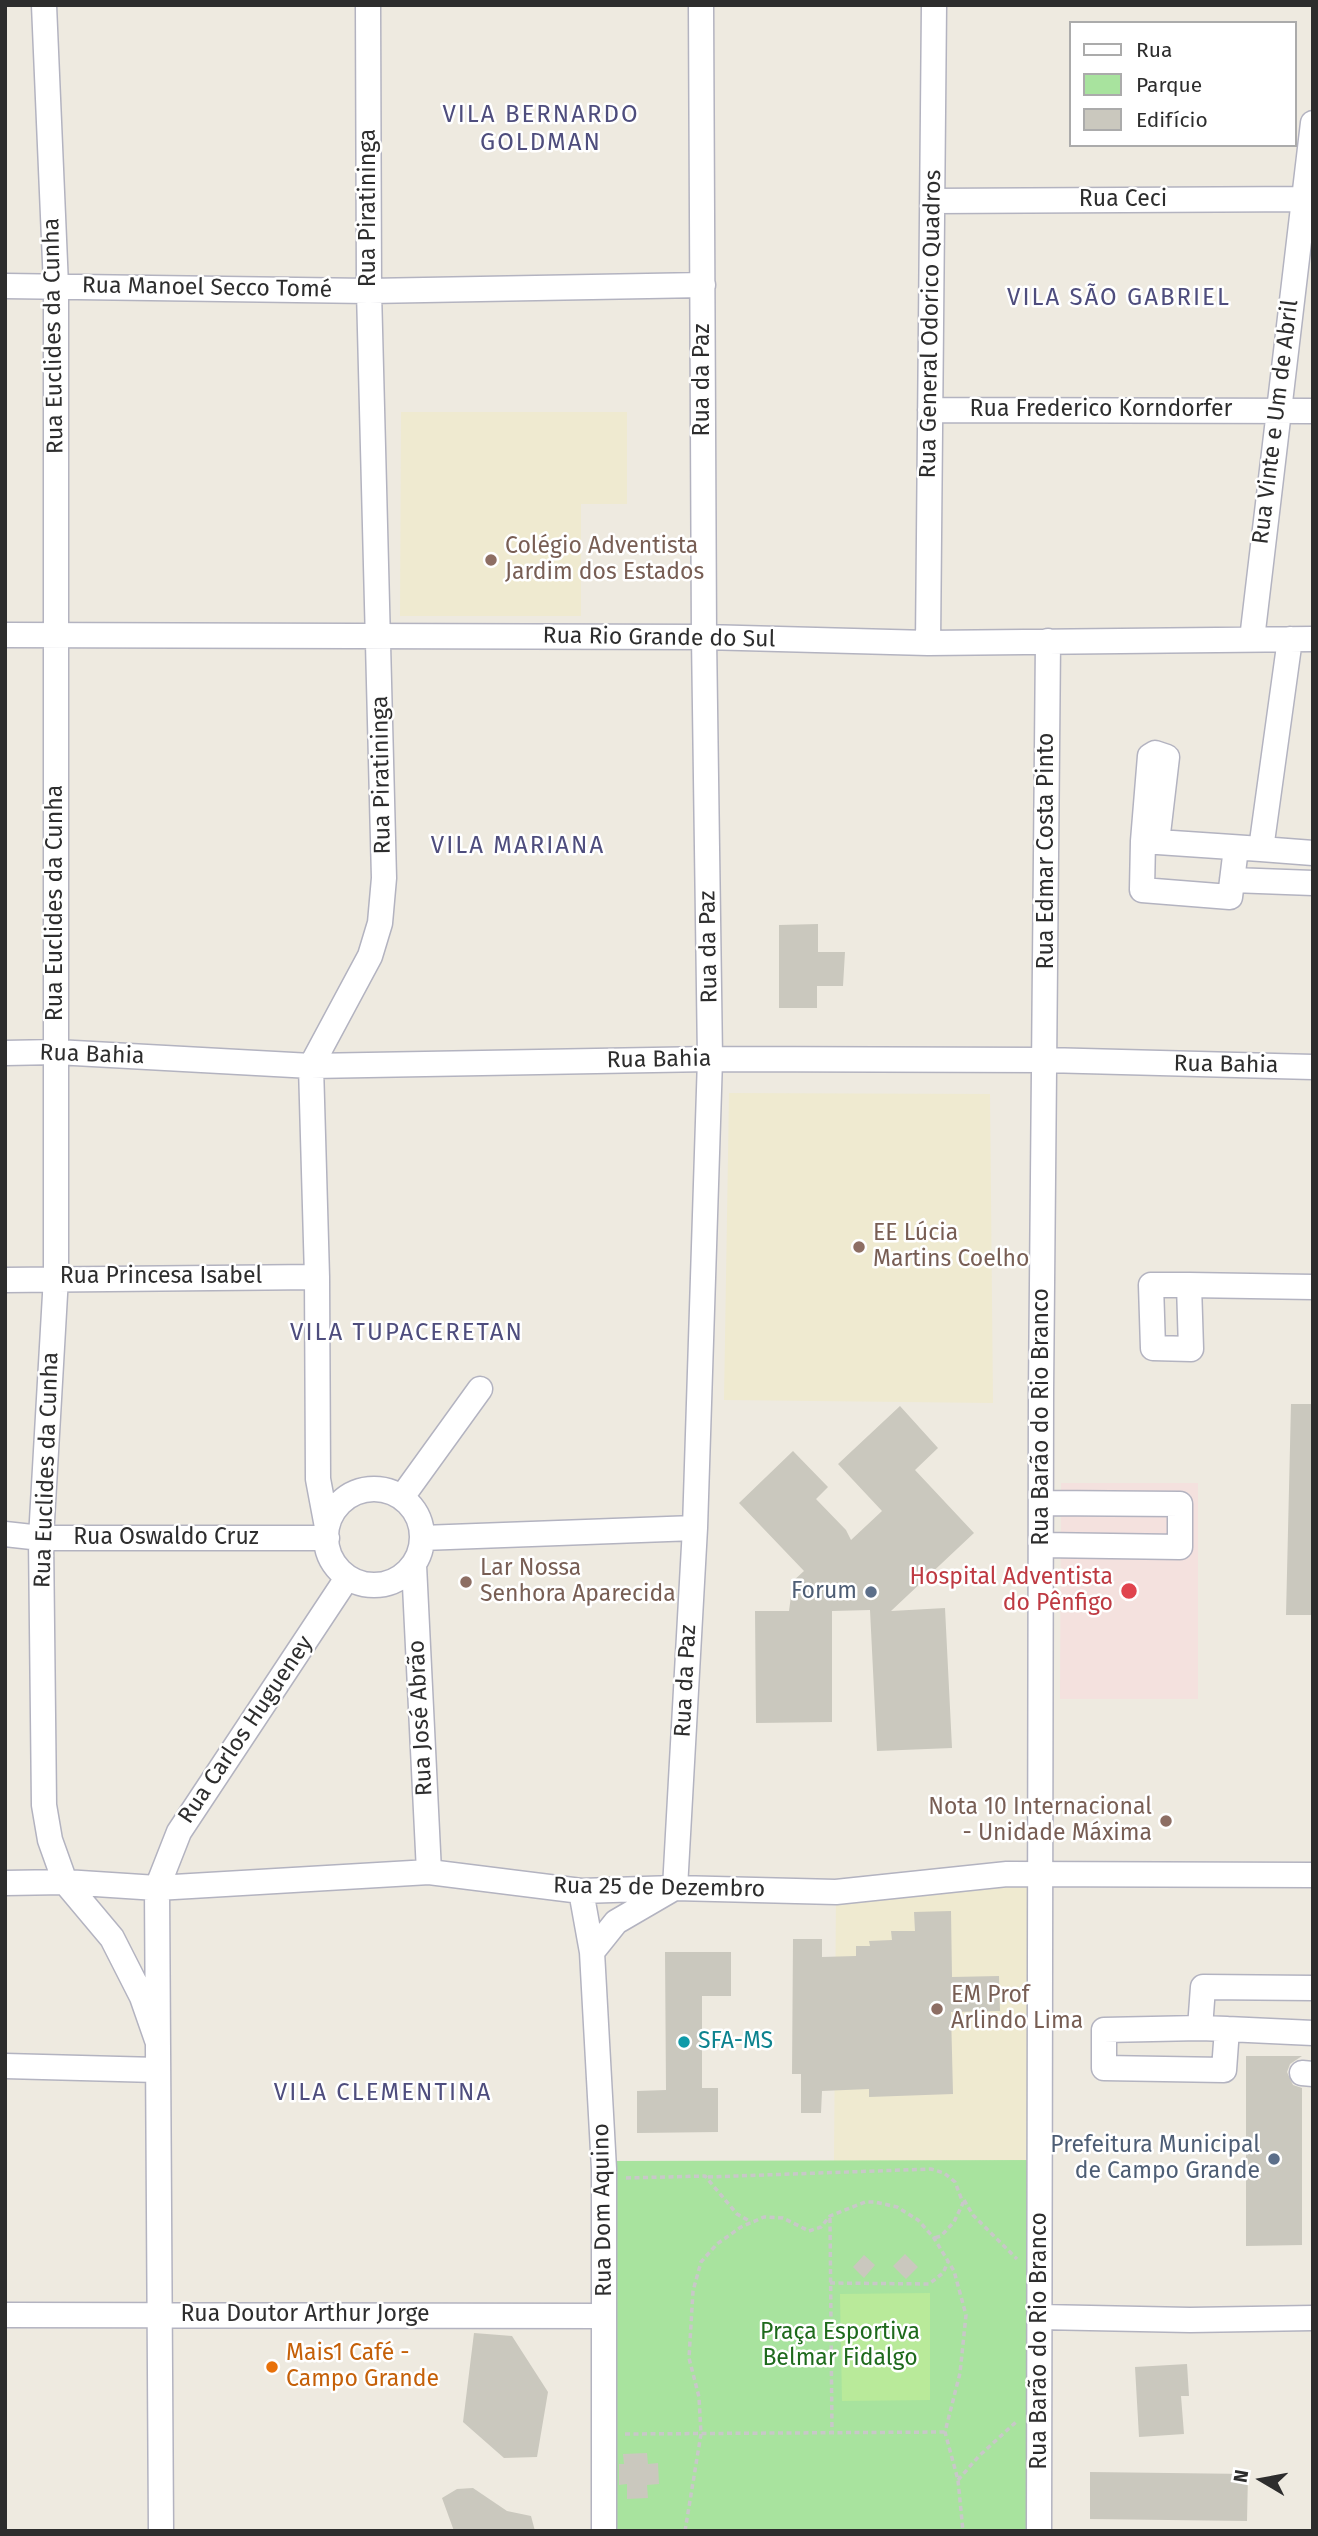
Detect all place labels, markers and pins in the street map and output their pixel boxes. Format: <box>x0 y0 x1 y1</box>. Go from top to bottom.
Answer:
place label: Colégio Adventista Jardim dos Estados <box>505 533 704 587</box>
marker: Colégio Adventista Jardim dos Estados <box>483 552 499 568</box>
place label: EE Lúcia Martins Coelho <box>873 1220 1029 1274</box>
marker: EE Lúcia Martins Coelho <box>851 1239 867 1255</box>
place label: Lar Nossa Senhora Aparecida <box>480 1555 676 1609</box>
place label: Hospital Adventista do Pênfigo <box>909 1564 1113 1618</box>
marker: Lar Nossa Senhora Aparecida <box>458 1574 474 1590</box>
place label: Forum <box>791 1578 857 1606</box>
marker: Hospital Adventista do Pênfigo <box>1119 1581 1139 1601</box>
marker: Forum <box>863 1584 879 1600</box>
place label: Nota 10 Internacional - Unidade Máxima <box>928 1794 1152 1848</box>
marker: Nota 10 Internacional - Unidade Máxima <box>1158 1813 1174 1829</box>
place label: EM Prof Arlindo Lima <box>951 1982 1083 2036</box>
marker: EM Prof Arlindo Lima <box>929 2001 945 2017</box>
place label: SFA-MS <box>698 2028 773 2056</box>
marker: SFA-MS <box>676 2034 692 2050</box>
place label: Prefeitura Municipal de Campo Grande <box>1050 2132 1260 2186</box>
marker: Prefeitura Municipal de Campo Grande <box>1266 2151 1282 2167</box>
place label: Mais1 Café - Campo Grande <box>286 2340 439 2394</box>
marker: Mais1 Café - Campo Grande <box>264 2359 280 2375</box>

